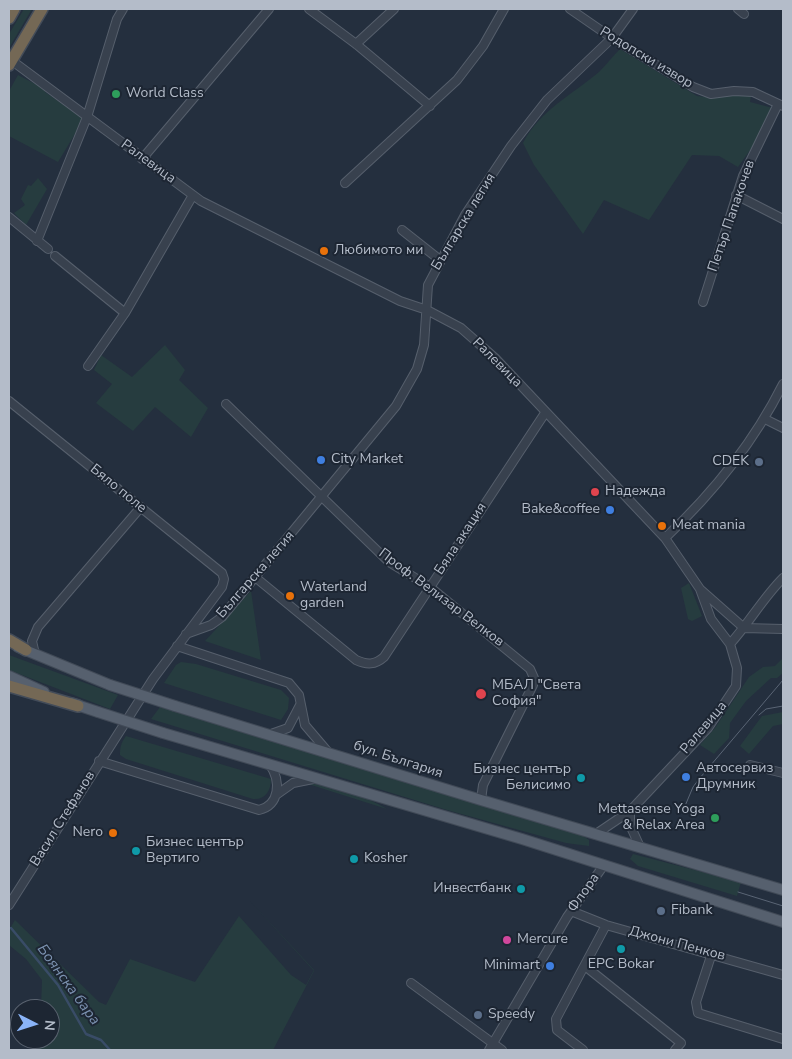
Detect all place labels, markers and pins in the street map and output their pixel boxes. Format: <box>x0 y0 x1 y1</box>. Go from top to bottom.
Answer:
place label: World Class <box>126 86 204 102</box>
marker: World Class <box>110 88 122 100</box>
place label: Любимото ми <box>334 243 424 259</box>
marker: Любимото ми <box>318 245 330 257</box>
place label: City Market <box>331 452 403 468</box>
marker: City Market <box>315 454 327 466</box>
place label: CDEK <box>712 454 749 470</box>
marker: CDEK <box>753 456 765 468</box>
place label: Надежда <box>605 484 666 500</box>
marker: Надежда <box>589 486 601 498</box>
place label: Bake&coffee <box>521 502 600 518</box>
marker: Bake&coffee <box>604 504 616 516</box>
place label: Meat mania <box>672 518 745 534</box>
marker: Meat mania <box>656 520 668 532</box>
place label: Waterland garden <box>300 580 367 612</box>
marker: Waterland garden <box>284 590 296 602</box>
place label: МБАЛ "Света София" <box>492 678 581 710</box>
marker: МБАЛ "Света София" <box>474 687 488 701</box>
place label: Автосервиз Друмник <box>696 761 773 794</box>
place label: Бизнес център Белисимо <box>473 762 571 794</box>
marker: Автосервиз Друмник <box>680 771 692 783</box>
marker: Бизнес център Белисимо <box>575 772 587 784</box>
place label: Mettasense Yoga & Relax Area <box>598 802 705 834</box>
marker: Mettasense Yoga & Relax Area <box>709 812 721 824</box>
place label: Nero <box>72 825 103 841</box>
marker: Nero <box>107 827 119 839</box>
place label: Бизнес център Вертиго <box>146 835 244 868</box>
marker: Бизнес център Вертиго <box>130 845 142 857</box>
place label: Kosher <box>364 851 408 867</box>
marker: Kosher <box>348 853 360 865</box>
place label: Инвестбанк <box>433 881 511 897</box>
marker: Инвестбанк <box>515 883 527 895</box>
place label: Fibank <box>671 903 712 919</box>
marker: Fibank <box>655 905 667 917</box>
place label: Mercure <box>517 932 568 948</box>
marker: Mercure <box>501 934 513 946</box>
marker: EPC Bokar <box>615 943 627 955</box>
place label: EPC Bokar <box>588 957 654 973</box>
place label: Minimart <box>484 958 540 974</box>
marker: Minimart <box>544 960 556 972</box>
place label: Speedy <box>488 1007 535 1023</box>
marker: Speedy <box>472 1009 484 1021</box>

